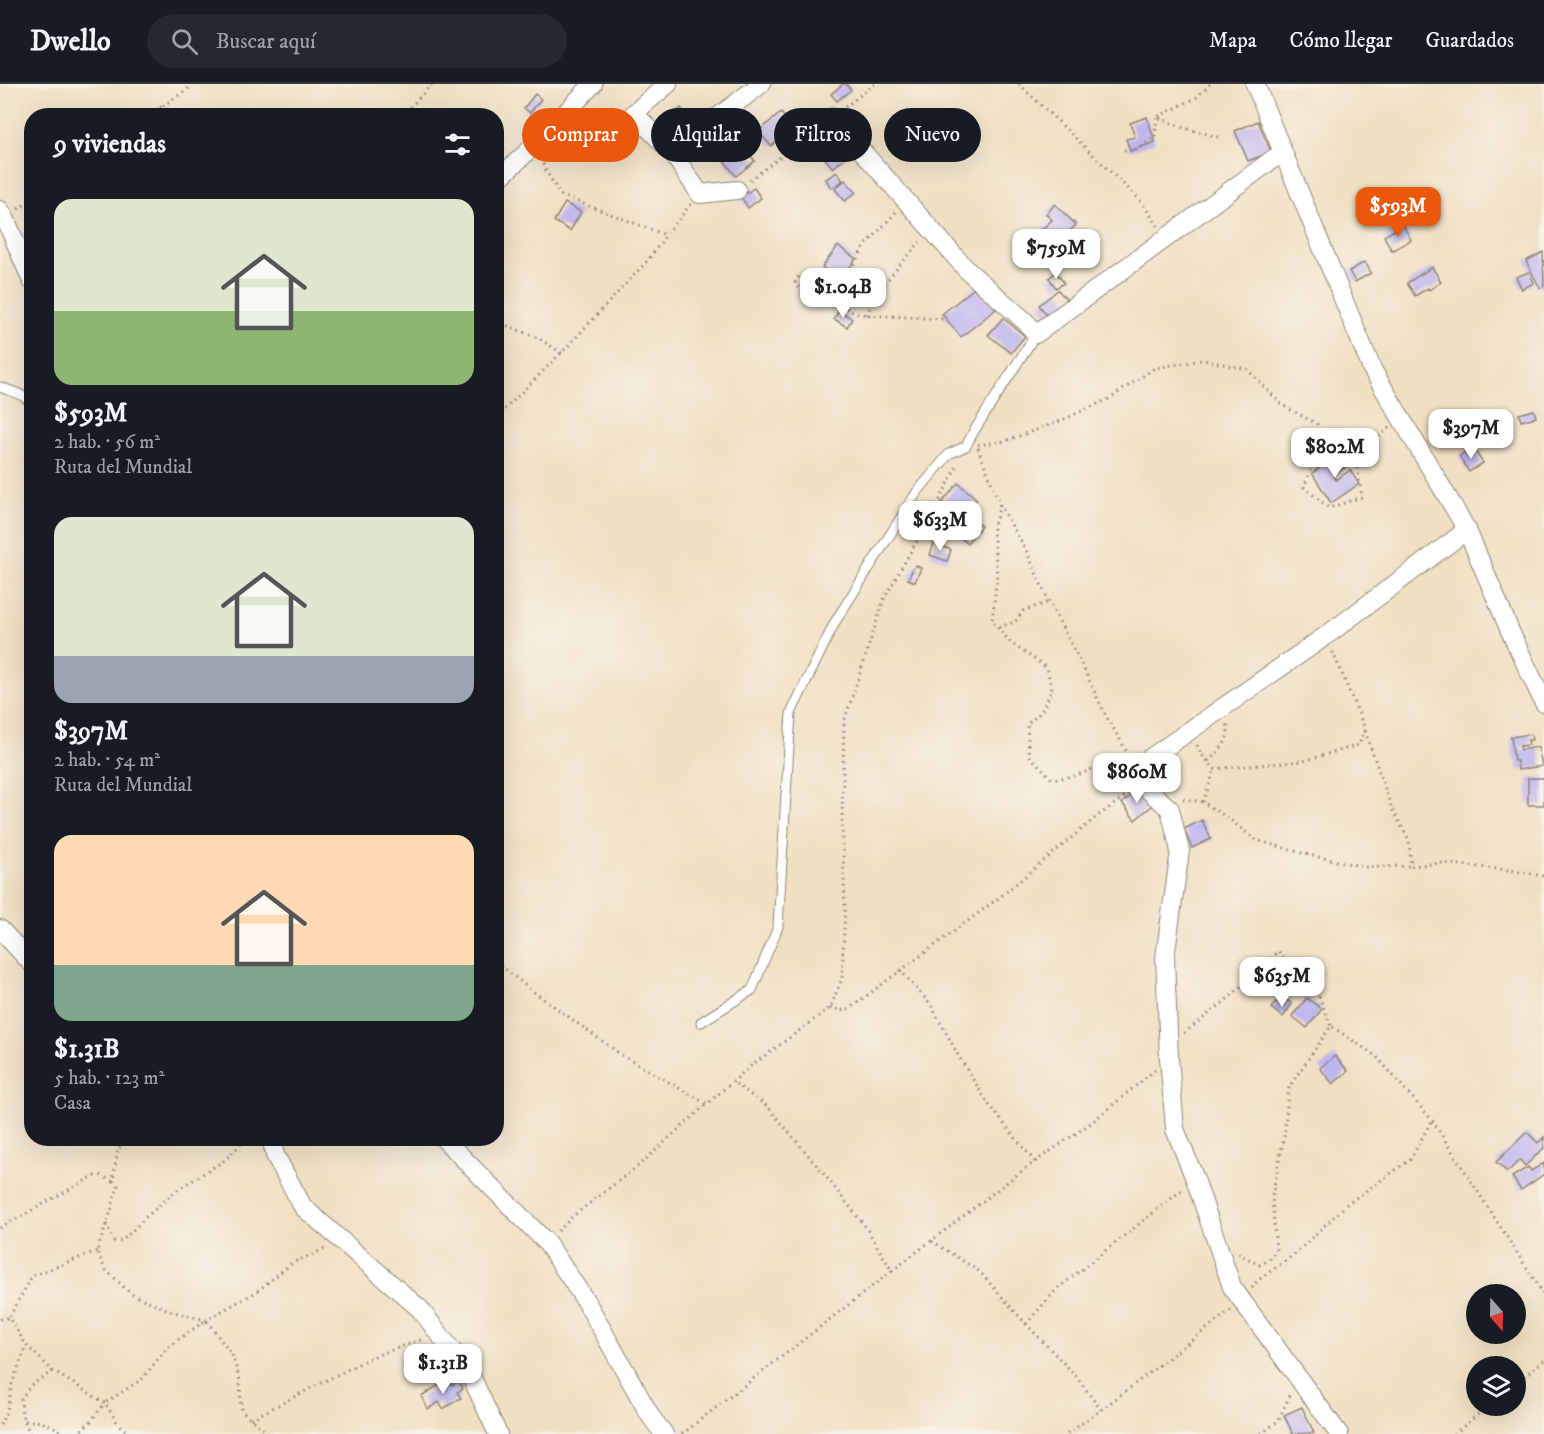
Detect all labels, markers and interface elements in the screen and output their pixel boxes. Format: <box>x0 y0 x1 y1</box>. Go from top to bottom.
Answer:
search box <box>147 14 567 68</box>
text: Dwello <box>30 24 111 59</box>
icon: search <box>168 25 201 58</box>
text: Buscar aquí <box>216 28 316 55</box>
text: Mapa <box>1209 28 1257 54</box>
text: Cómo llegar <box>1290 28 1392 54</box>
text: Guardados <box>1425 28 1514 54</box>
chip: Comprar <box>522 108 639 162</box>
chip: Alquilar <box>651 108 762 162</box>
chip: Filtros <box>774 108 872 162</box>
chip: Nuevo <box>884 108 981 162</box>
text: 9 viviendas <box>54 128 166 161</box>
icon: filters <box>441 128 474 161</box>
pin: $593M <box>1356 187 1440 238</box>
text: $593M <box>1370 194 1426 219</box>
pin: $759M <box>1014 229 1098 280</box>
text: $759M <box>1026 236 1086 261</box>
icon: home <box>210 238 318 346</box>
pin: $1.04B <box>794 268 892 319</box>
text: $1.04B <box>814 275 872 300</box>
text: $593M <box>54 397 128 430</box>
pin: $397M <box>1429 409 1513 460</box>
text: $397M <box>1442 416 1500 441</box>
pin: $802M <box>1293 428 1377 479</box>
text: 2 hab. · 56 m² <box>54 430 160 455</box>
text: $802M <box>1305 435 1365 460</box>
text: Ruta del Mundial <box>54 455 192 480</box>
pin: $633M <box>898 501 982 552</box>
text: $633M <box>913 508 967 533</box>
icon: home <box>210 556 318 664</box>
text: $397M <box>54 715 128 748</box>
text: 2 hab. · 54 m² <box>54 748 160 773</box>
pin: $860M <box>1095 753 1179 804</box>
text: $860M <box>1107 760 1167 785</box>
text: Ruta del Mundial <box>54 773 192 798</box>
icon: home <box>210 874 318 982</box>
pin: $635M <box>1240 957 1324 1008</box>
text: $635M <box>1253 964 1311 989</box>
text: $1.31B <box>54 1033 120 1066</box>
text: 5 hab. · 123 m² <box>54 1066 165 1091</box>
text: Casa <box>54 1091 91 1116</box>
north arrow <box>1466 1284 1526 1344</box>
map controls <box>1466 1284 1526 1416</box>
pin: $1.31B <box>394 1344 492 1395</box>
text: $1.31B <box>418 1351 468 1376</box>
button: layers <box>1466 1356 1526 1416</box>

